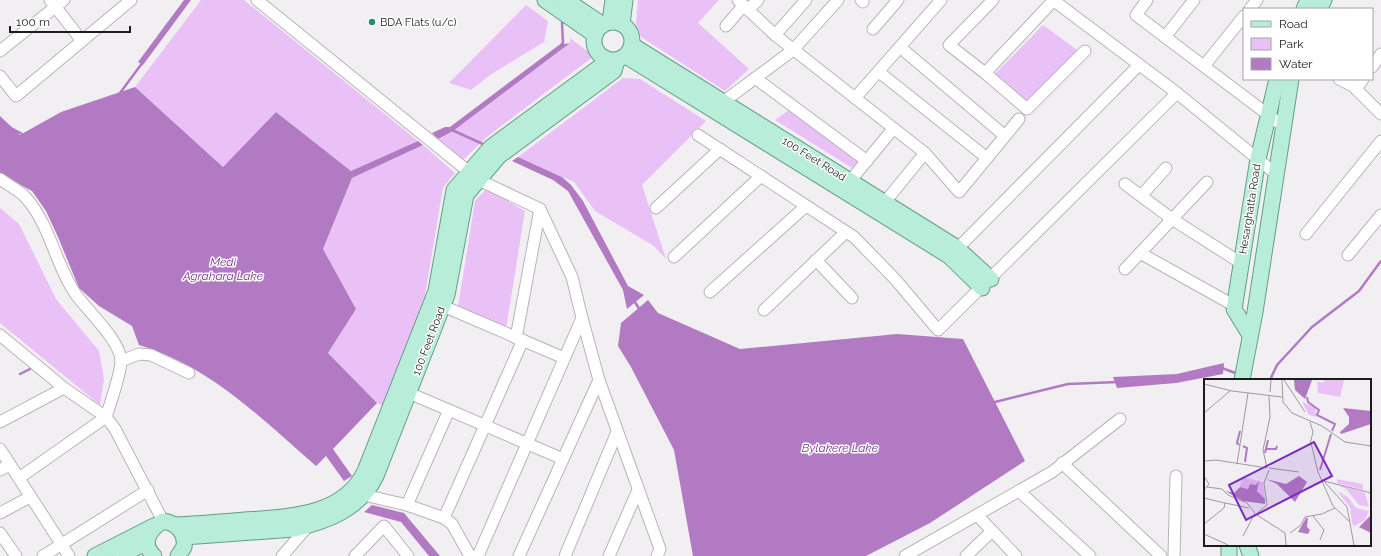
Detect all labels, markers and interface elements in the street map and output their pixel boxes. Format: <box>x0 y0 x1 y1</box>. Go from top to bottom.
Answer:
scale bar <box>10 8 130 34</box>
legend <box>1243 8 1373 80</box>
text: 100 m <box>16 15 50 29</box>
place label: BDA Flats (u/c) <box>380 16 457 29</box>
marker: BDA Flats (u/c) <box>367 17 377 27</box>
text: Road <box>1279 17 1308 31</box>
text: Park <box>1279 37 1304 51</box>
text: Water <box>1279 57 1313 71</box>
street label: 100 Feet Road <box>780 134 848 184</box>
street label: Hesarghatta Road <box>1236 163 1264 255</box>
water label: Medi Agrahara Lake <box>182 255 264 283</box>
street label: 100 Feet Road <box>410 305 448 377</box>
inset map <box>1204 379 1371 546</box>
water label: Bylakere Lake <box>802 441 879 455</box>

